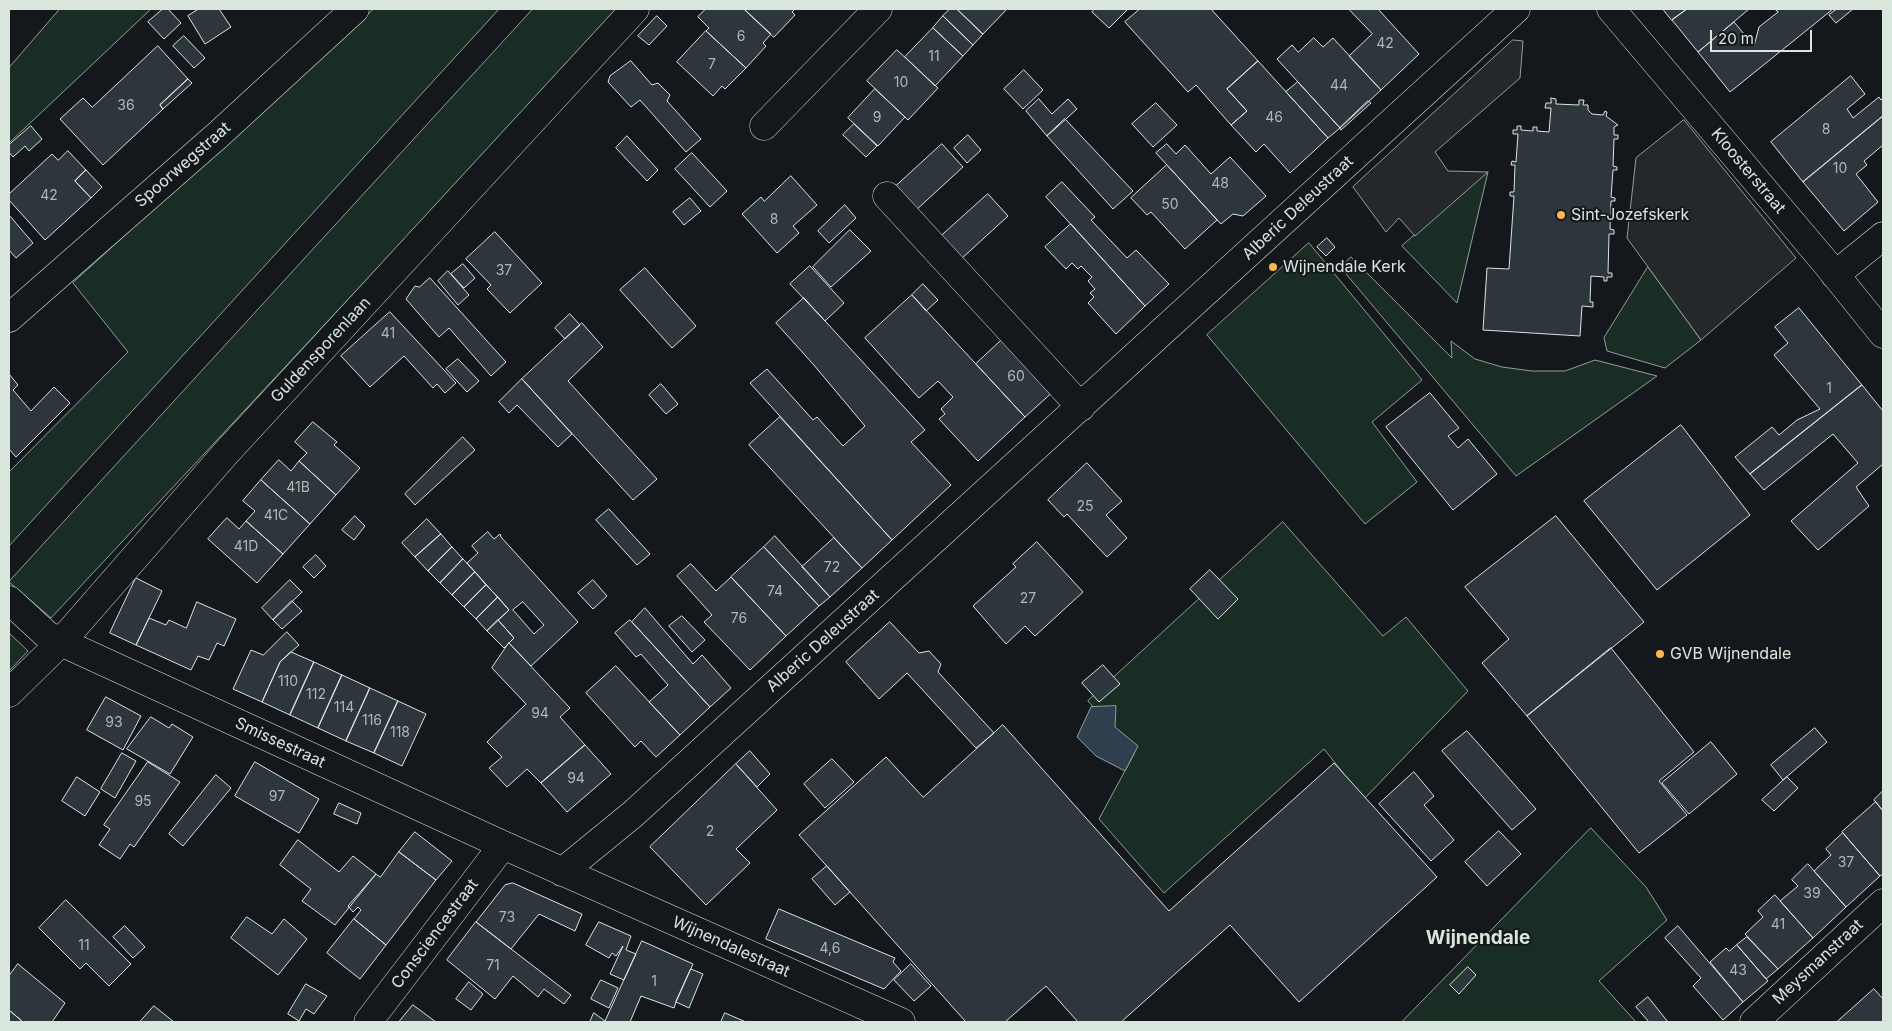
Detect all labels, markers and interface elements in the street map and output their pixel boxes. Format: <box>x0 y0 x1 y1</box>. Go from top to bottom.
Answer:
scale bar <box>1712 20 1814 52</box>
house number: 6 <box>737 29 745 45</box>
text: 20 m <box>1718 29 1754 48</box>
house number: 42 <box>1376 36 1394 52</box>
house number: 11 <box>928 49 940 65</box>
house number: 7 <box>708 57 716 73</box>
house number: 10 <box>894 75 908 91</box>
house number: 44 <box>1330 78 1348 94</box>
house number: 36 <box>117 98 135 114</box>
house number: 9 <box>873 110 881 126</box>
house number: 46 <box>1265 110 1283 126</box>
street label: Spoorwegstraat <box>131 118 235 212</box>
house number: 8 <box>1822 122 1830 138</box>
street label: Kloosterstraat <box>1707 124 1789 218</box>
street label: Alberic Deleustraat <box>1239 152 1357 264</box>
house number: 10 <box>1833 161 1847 177</box>
house number: 48 <box>1211 176 1229 192</box>
house number: 42 <box>40 188 58 204</box>
house number: 50 <box>1161 197 1179 213</box>
place label: Sint-Jozefskerk <box>1571 205 1689 225</box>
marker: Sint-Jozefskerk <box>1555 209 1567 221</box>
house number: 8 <box>770 212 778 228</box>
place label: Wijnendale Kerk <box>1283 257 1406 277</box>
marker: Wijnendale Kerk <box>1267 261 1279 273</box>
house number: 37 <box>496 263 512 279</box>
street label: Guldensporenlaan <box>267 293 375 407</box>
house number: 41 <box>381 326 395 342</box>
house number: 60 <box>1007 369 1025 385</box>
house number: 1 <box>1826 381 1832 397</box>
house number: 41B <box>286 480 310 496</box>
house number: 25 <box>1076 499 1094 515</box>
house number: 41C <box>264 508 288 524</box>
house number: 41D <box>234 539 258 555</box>
house number: 72 <box>824 560 840 576</box>
house number: 74 <box>767 584 783 600</box>
street label: Alberic Deleustraat <box>763 586 883 696</box>
house number: 27 <box>1020 591 1036 607</box>
house number: 76 <box>731 611 747 627</box>
place label: GVB Wijnendale <box>1670 644 1791 664</box>
marker: GVB Wijnendale <box>1654 648 1666 660</box>
house number: 110 <box>278 674 298 690</box>
house number: 112 <box>306 687 326 703</box>
house number: 114 <box>334 700 354 716</box>
house number: 94 <box>531 706 549 722</box>
house number: 116 <box>362 713 382 729</box>
street label: Smissestraat <box>232 714 328 772</box>
house number: 93 <box>105 715 123 731</box>
house number: 118 <box>390 725 410 741</box>
house number: 94 <box>567 771 585 787</box>
house number: 97 <box>269 789 285 805</box>
house number: 95 <box>134 794 152 810</box>
house number: 2 <box>706 824 714 840</box>
house number: 37 <box>1838 855 1854 871</box>
street label: Consciencestraat <box>388 875 482 993</box>
house number: 39 <box>1803 886 1821 902</box>
house number: 73 <box>499 910 515 926</box>
street label: Wijnendalestraat <box>669 912 793 982</box>
street label: Meysmanstraat <box>1769 915 1867 1009</box>
house number: 41 <box>1771 917 1785 933</box>
district label: Wijnendale <box>1426 927 1530 949</box>
house number: 11 <box>78 938 90 954</box>
house number: 4,6 <box>820 941 840 957</box>
house number: 71 <box>486 958 500 974</box>
house number: 43 <box>1729 963 1747 979</box>
house number: 1 <box>651 974 657 990</box>

